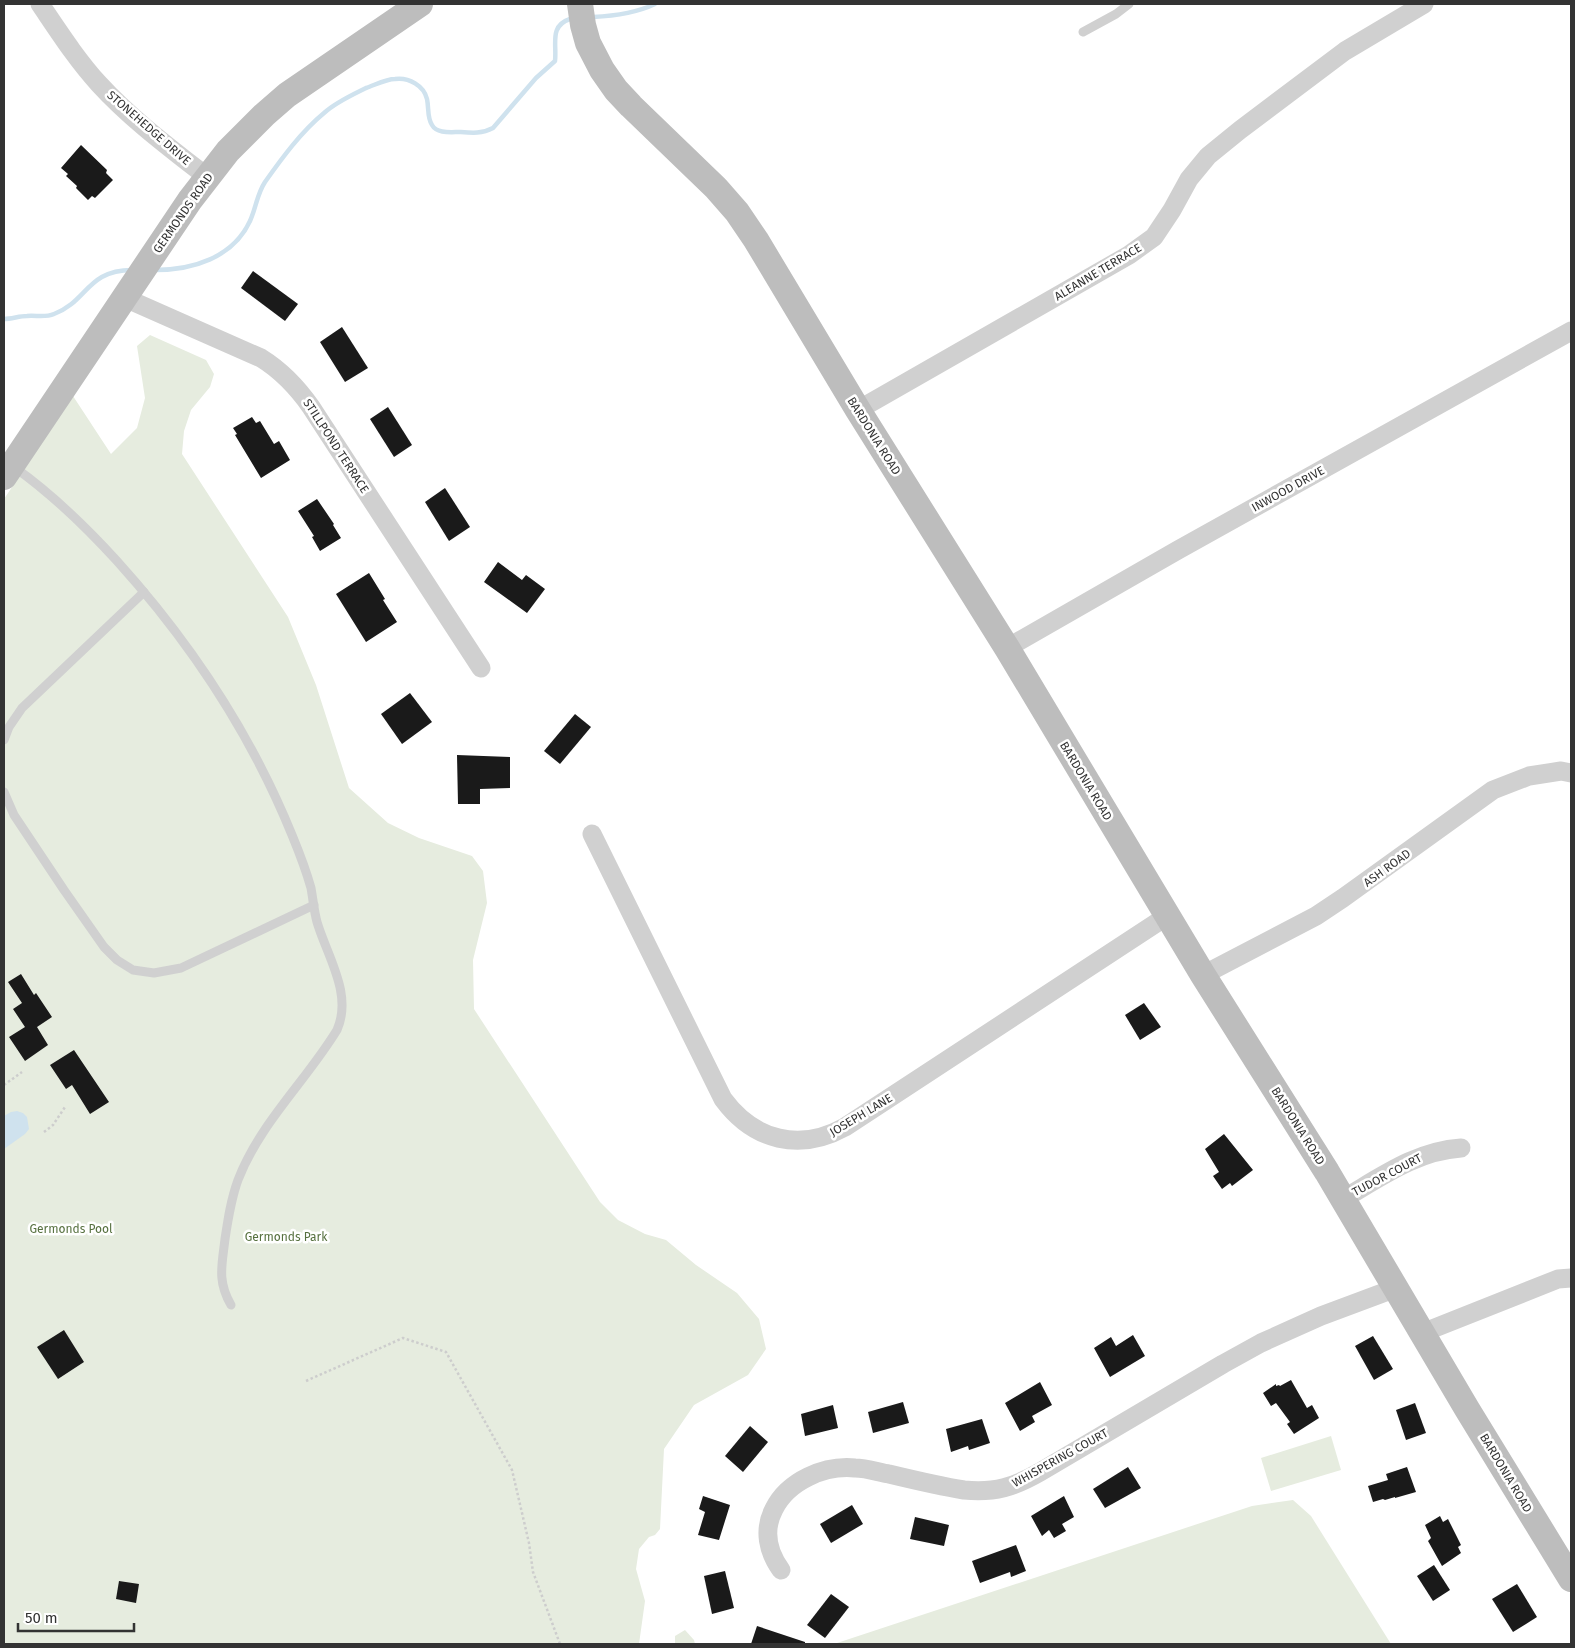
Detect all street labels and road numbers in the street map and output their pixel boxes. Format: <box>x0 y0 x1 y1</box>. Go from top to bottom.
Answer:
street label: STONEHEDGE DRIVE <box>104 88 194 168</box>
street label: GERMONDS ROAD <box>150 170 216 256</box>
street label: ALEANNE TERRACE <box>1052 240 1144 304</box>
street label: BARDONIA ROAD <box>844 394 904 478</box>
street label: STILLPOND TERRACE <box>300 396 372 496</box>
street label: INWOOD DRIVE <box>1249 463 1327 515</box>
street label: BARDONIA ROAD <box>1057 739 1115 823</box>
street label: ASH ROAD <box>1361 846 1413 890</box>
street label: BARDONIA ROAD <box>1268 1084 1328 1168</box>
street label: JOSEPH LANE <box>827 1091 895 1139</box>
street label: TUDOR COURT <box>1350 1150 1425 1199</box>
street label: WHISPERING COURT <box>1010 1425 1111 1490</box>
street label: BARDONIA ROAD <box>1477 1431 1535 1515</box>

